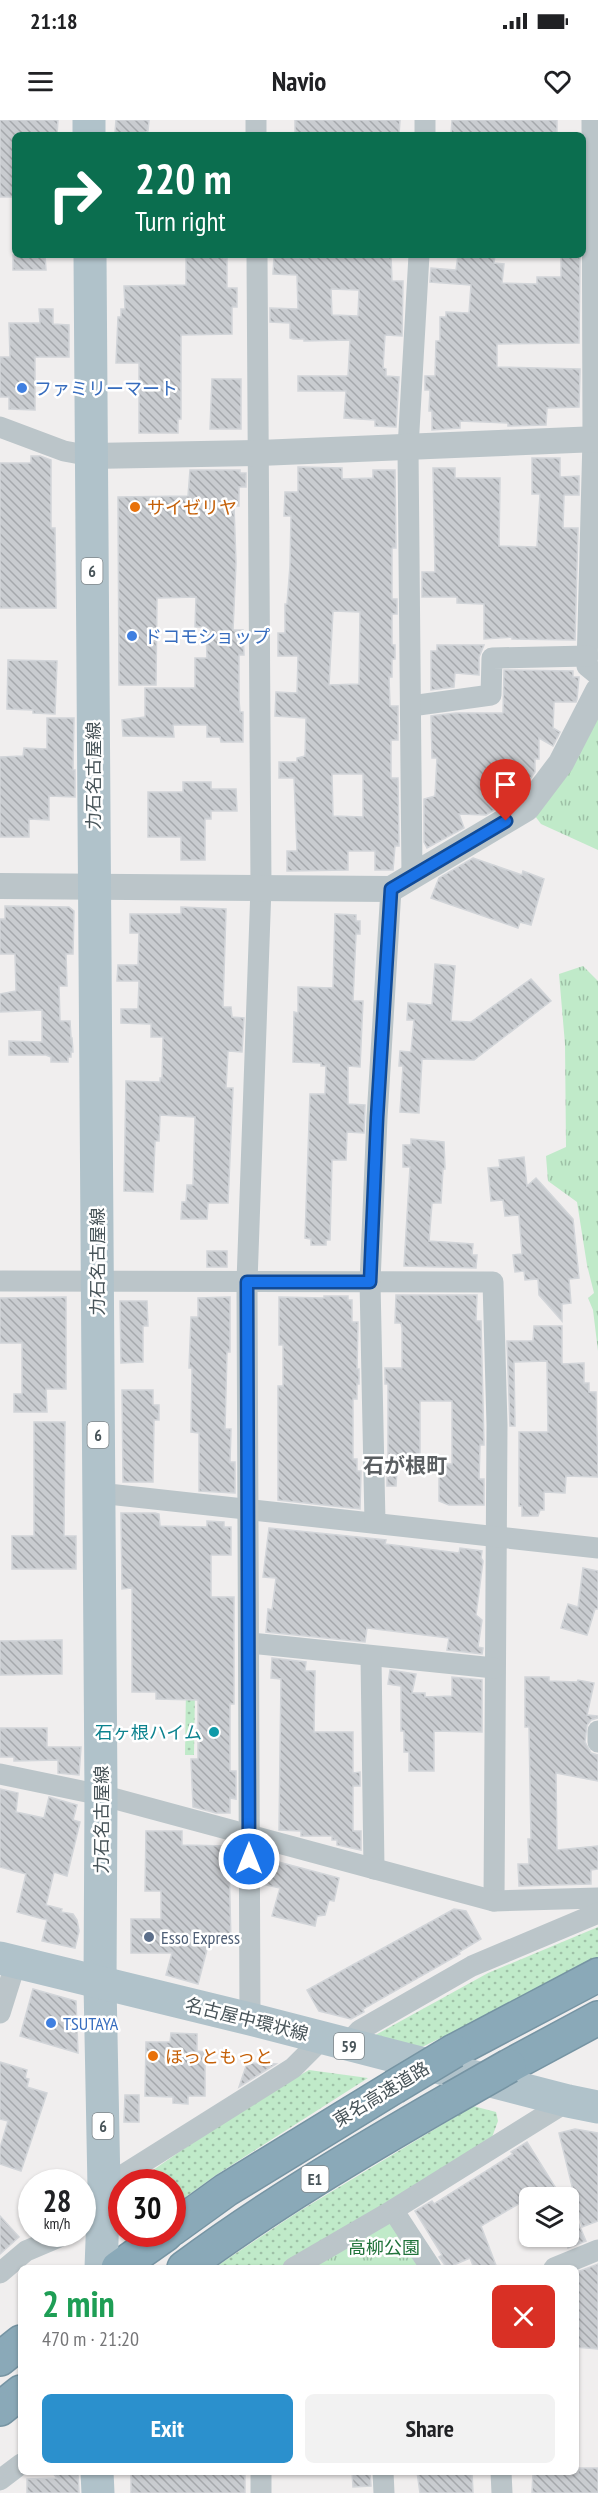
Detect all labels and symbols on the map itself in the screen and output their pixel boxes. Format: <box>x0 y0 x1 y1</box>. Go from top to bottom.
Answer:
place label: ファミリーマート <box>34 377 178 400</box>
marker: ファミリーマート <box>15 381 29 395</box>
place label: サイゼリヤ <box>147 496 237 519</box>
marker: サイゼリヤ <box>128 500 142 514</box>
road number: 6 <box>82 558 103 584</box>
place label: ドコモショップ <box>144 625 270 648</box>
marker: ドコモショップ <box>125 629 139 643</box>
street label: 力石名古屋線 <box>82 722 105 830</box>
pin <box>480 759 531 821</box>
street label: 力石名古屋線 <box>86 1208 109 1316</box>
road number: 6 <box>88 1422 108 1448</box>
district label: 石が根町 <box>363 1452 447 1479</box>
place label: 石ヶ根ハイム <box>95 1721 202 1744</box>
marker: 石ヶ根ハイム <box>207 1725 221 1739</box>
street label: 力石名古屋線 <box>90 1766 113 1874</box>
position arrow <box>217 1827 281 1891</box>
place label: Esso Express <box>161 1926 240 1949</box>
marker: Esso Express <box>142 1930 156 1944</box>
street label: 名古屋中環状線 <box>183 1993 311 2045</box>
place label: TSUTAYA <box>63 2012 119 2035</box>
marker: TSUTAYA <box>44 2016 58 2030</box>
road number: 59 <box>334 2033 364 2059</box>
place label: ほっともっと <box>165 2045 273 2068</box>
marker: ほっともっと <box>146 2049 160 2063</box>
street label: 東名高速道路 <box>329 2056 433 2132</box>
road number: 6 <box>92 2113 114 2139</box>
road number: E1 <box>302 2166 328 2192</box>
speed limit sign: 30 <box>108 2169 186 2247</box>
park label: 高柳公園 <box>348 2236 420 2259</box>

